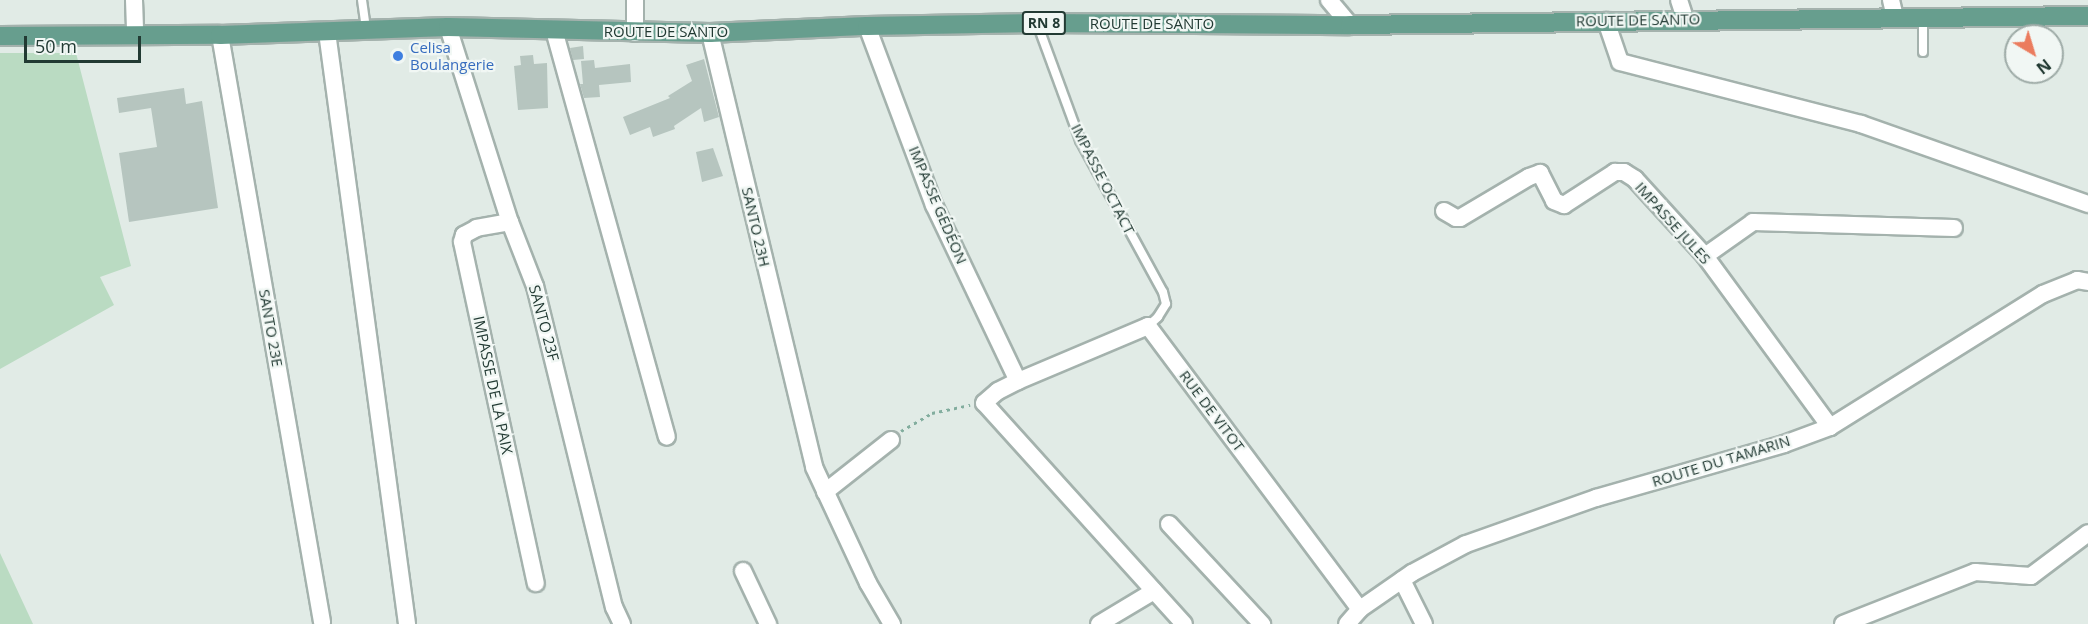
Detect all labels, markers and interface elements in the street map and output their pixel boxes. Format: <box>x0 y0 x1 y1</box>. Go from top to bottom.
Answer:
street label: ROUTE DE SANTO <box>1576 10 1700 30</box>
road number: RN 8 <box>1022 12 1066 34</box>
street label: ROUTE DE SANTO <box>1090 15 1214 33</box>
street label: ROUTE DE SANTO <box>604 23 728 41</box>
scale bar <box>27 24 144 62</box>
north arrow <box>2004 24 2064 84</box>
text: 50 m <box>35 34 77 58</box>
place label: Celisa Boulangerie <box>410 38 494 73</box>
marker: Celisa Boulangerie <box>391 49 405 63</box>
text: N <box>2032 54 2056 79</box>
street label: IMPASSE OCTACT <box>1067 121 1139 237</box>
street label: IMPASSE GÉDÉON <box>905 143 971 267</box>
street label: IMPASSE JULES <box>1631 178 1715 268</box>
street label: SANTO 23H <box>738 185 774 269</box>
street label: SANTO 23F <box>525 283 563 363</box>
street label: SANTO 23E <box>255 288 287 368</box>
street label: IMPASSE DE LA PAIX <box>470 314 516 456</box>
street label: RUE DE VITOT <box>1176 367 1248 455</box>
street label: ROUTE DU TAMARIN <box>1650 431 1792 491</box>

